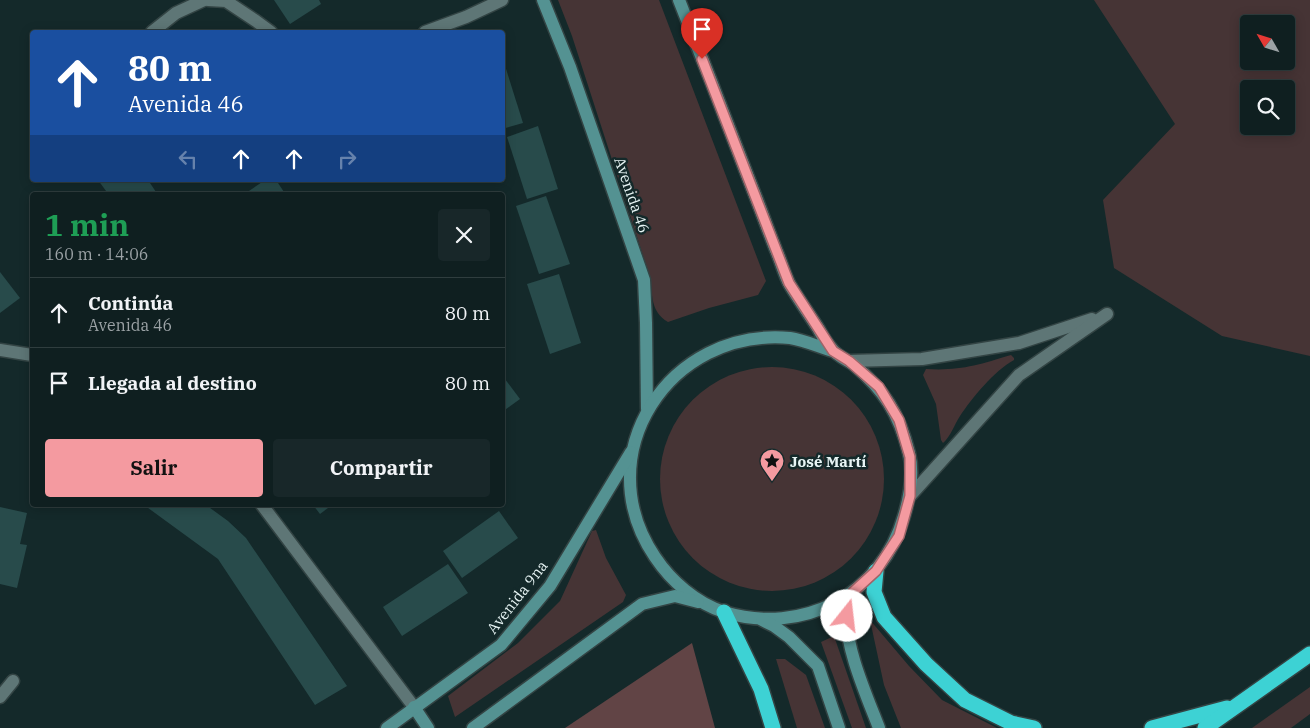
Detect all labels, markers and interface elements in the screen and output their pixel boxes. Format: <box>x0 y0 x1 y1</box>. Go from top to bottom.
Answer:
pin <box>681 8 723 59</box>
icon: arrive <box>688 15 716 43</box>
north arrow <box>1240 15 1295 70</box>
map controls <box>1240 15 1295 135</box>
text: 80 m <box>128 45 212 91</box>
icon: ahead <box>45 50 110 115</box>
button: search <box>1240 80 1295 135</box>
text: Avenida 46 <box>128 89 244 118</box>
icon: left <box>174 145 202 173</box>
icon: ahead <box>227 145 255 173</box>
icon: ahead <box>280 145 308 173</box>
icon: right <box>333 145 361 173</box>
street label: Avenida 46 <box>610 155 654 235</box>
text: 1 min <box>45 205 129 244</box>
button: close <box>438 209 490 261</box>
text: 160 m · 14:06 <box>45 244 148 264</box>
text: Continúa <box>88 291 173 315</box>
icon: ahead <box>45 299 73 327</box>
text: 80 m <box>445 301 490 325</box>
text: Avenida 46 <box>88 315 172 335</box>
icon: arrive <box>45 369 73 397</box>
text: Llegada al destino <box>88 371 257 395</box>
text: 80 m <box>445 371 490 395</box>
button: Salir <box>45 439 263 497</box>
button: Compartir <box>273 439 490 497</box>
place icon: José Martí <box>759 448 785 482</box>
place label: José Martí <box>790 452 866 471</box>
street label: Avenida 9na <box>483 557 551 637</box>
position arrow <box>820 589 872 641</box>

